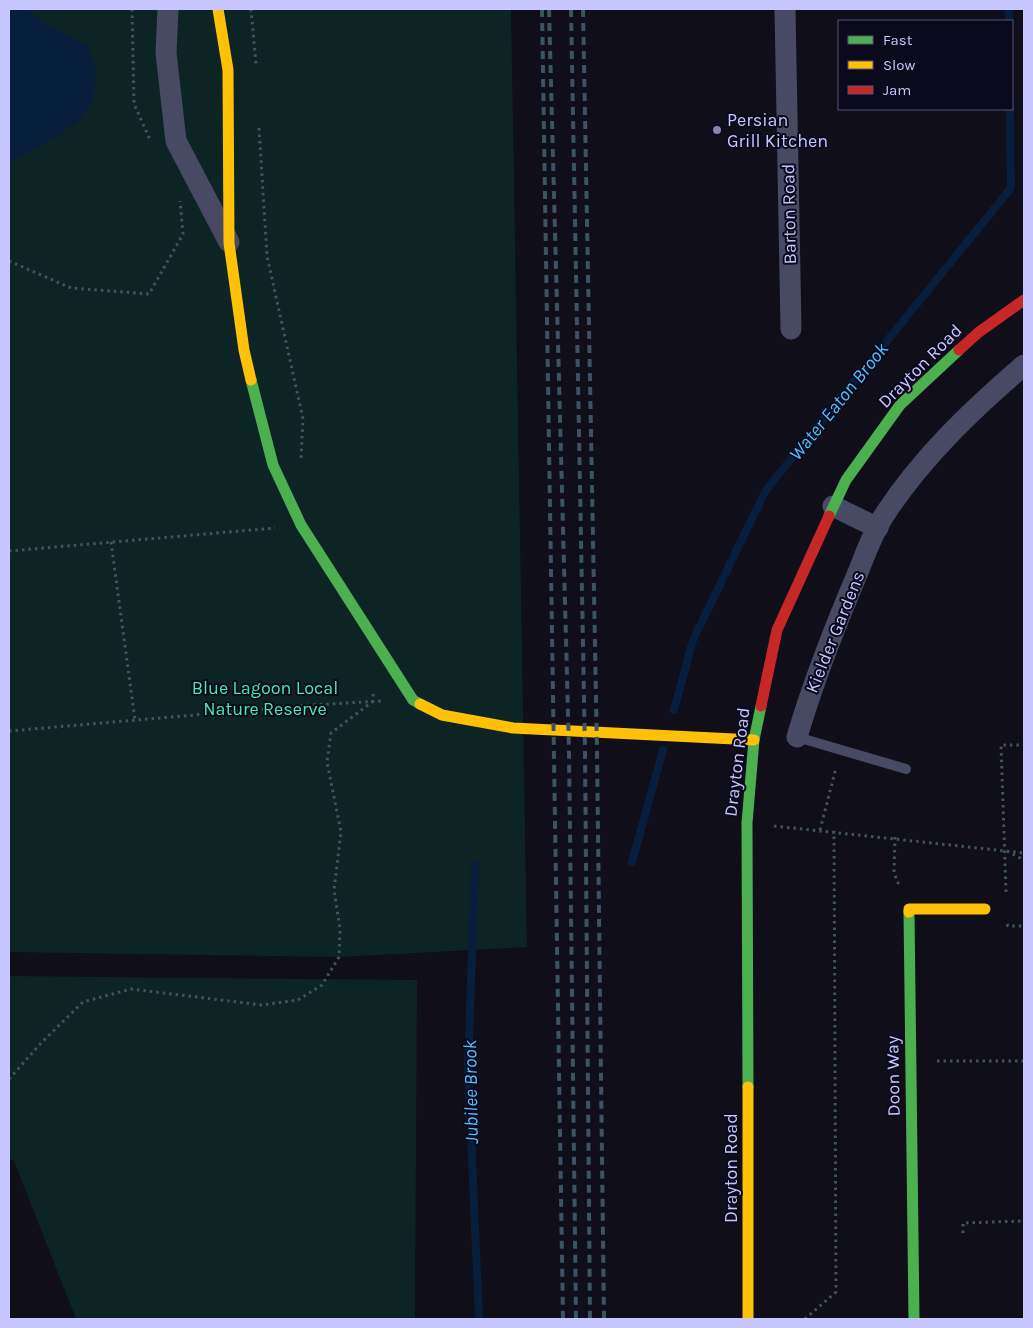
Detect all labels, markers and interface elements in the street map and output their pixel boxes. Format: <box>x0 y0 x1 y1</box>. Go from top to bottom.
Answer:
legend <box>838 20 1013 110</box>
text: Fast <box>883 31 913 49</box>
text: Slow <box>883 56 915 74</box>
text: Jam <box>883 81 911 99</box>
place label: Persian Grill Kitchen <box>727 109 828 152</box>
marker: Persian Grill Kitchen <box>711 124 723 136</box>
street label: Barton Road <box>777 163 801 265</box>
street label: Drayton Road <box>873 319 967 413</box>
water label: Water Eaton Brook <box>785 338 893 465</box>
street label: Kielder Gardens <box>801 568 869 696</box>
park label: Blue Lagoon Local Nature Reserve <box>192 677 338 720</box>
street label: Drayton Road <box>719 706 755 818</box>
street label: Doon Way <box>881 1035 905 1116</box>
water label: Jubilee Brook <box>459 1039 483 1144</box>
street label: Drayton Road <box>720 1113 742 1223</box>

